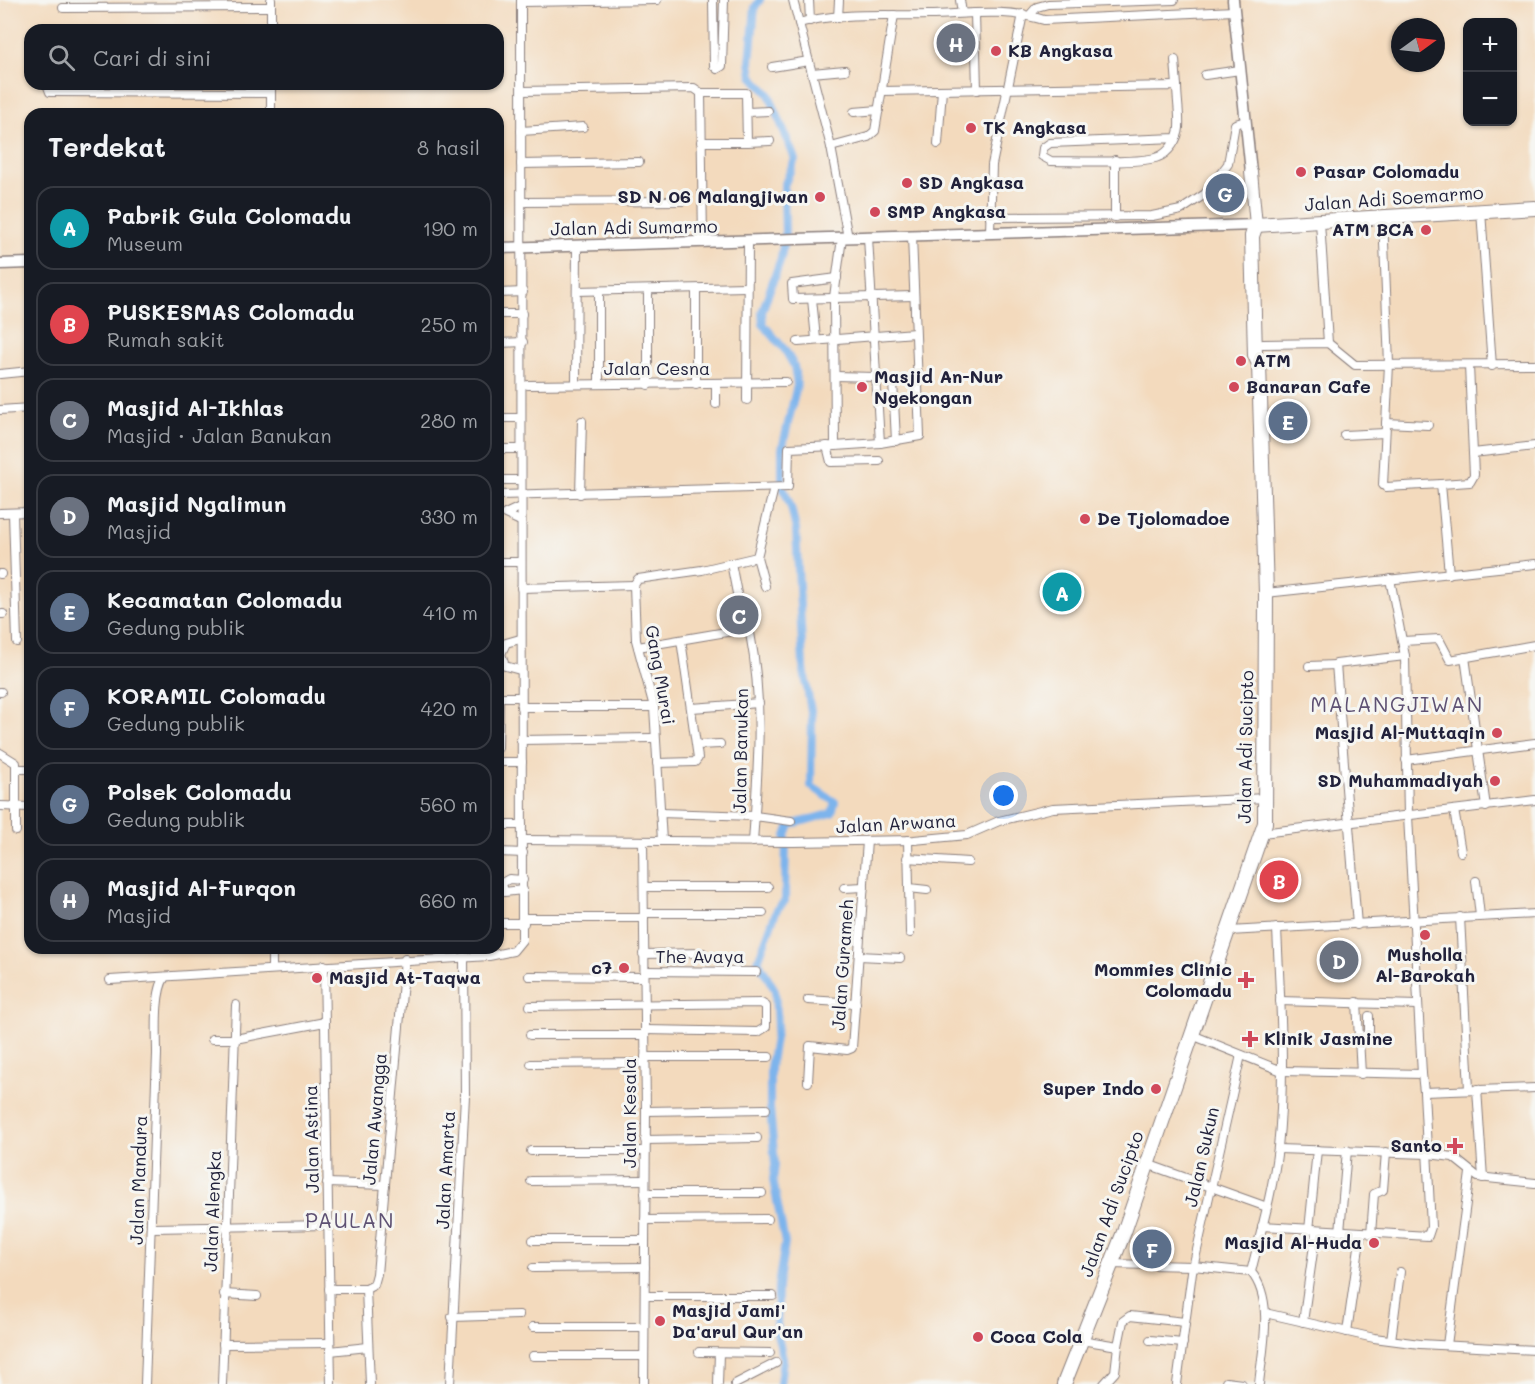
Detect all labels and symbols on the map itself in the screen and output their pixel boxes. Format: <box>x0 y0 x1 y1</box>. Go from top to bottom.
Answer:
north arrow <box>1391 18 1445 72</box>
pin: H <box>936 20 976 66</box>
place label: KB Angkasa <box>1008 38 1113 62</box>
marker: KB Angkasa <box>989 44 1003 58</box>
place label: TK Angkasa <box>983 115 1086 139</box>
marker: TK Angkasa <box>964 121 978 135</box>
place label: Pasar Colomadu <box>1313 159 1459 183</box>
marker: Pasar Colomadu <box>1294 165 1308 179</box>
place label: SD Angkasa <box>919 170 1024 194</box>
pin: G <box>1206 170 1244 216</box>
marker: SD Angkasa <box>900 176 914 190</box>
street label: Jalan Adi Soemarmo <box>1304 180 1485 216</box>
place label: SD N 06 Malangjiwan <box>618 184 808 208</box>
marker: SD N 06 Malangjiwan <box>813 190 827 204</box>
place label: SMP Angkasa <box>887 199 1006 223</box>
marker: SMP Angkasa <box>868 205 882 219</box>
street label: Jalan Adi Sumarmo <box>550 214 718 240</box>
place label: ATM BCA <box>1332 217 1414 241</box>
marker: ATM BCA <box>1419 223 1433 237</box>
place label: ATM <box>1253 348 1291 372</box>
marker: ATM <box>1234 354 1248 368</box>
street label: Jalan Cesna <box>604 356 710 380</box>
place label: Masjid An-Nur Ngekongan <box>874 364 1003 409</box>
place label: Banaran Cafe <box>1246 374 1371 398</box>
marker: Masjid An-Nur Ngekongan <box>855 380 869 394</box>
marker: Banaran Cafe <box>1227 380 1241 394</box>
pin: E <box>1268 398 1308 444</box>
place label: De Tjolomadoe <box>1097 506 1230 530</box>
marker: De Tjolomadoe <box>1078 512 1092 526</box>
pin: A <box>1042 570 1082 614</box>
pin: C <box>720 592 758 638</box>
street label: Gang Murai <box>640 623 682 726</box>
street label: Jalan Adi Sucipto <box>1232 670 1258 824</box>
street label: Jalan Banukan <box>727 688 753 814</box>
district label: MALANGJIWAN <box>1310 690 1484 717</box>
place label: Masjid Al-Muttaqin <box>1315 720 1485 744</box>
marker: Masjid Al-Muttaqin <box>1490 726 1504 740</box>
place label: SD Muhammadiyah <box>1318 768 1483 792</box>
marker: SD Muhammadiyah <box>1488 774 1502 788</box>
your location <box>989 781 1018 810</box>
street label: Jalan Arwana <box>835 808 957 838</box>
pin: B <box>1260 858 1298 902</box>
street label: Jalan Gurameh <box>825 898 859 1031</box>
marker: Musholla Al-Barokah <box>1418 928 1432 942</box>
pin: D <box>1320 938 1358 982</box>
place label: Musholla Al-Barokah <box>1375 942 1475 987</box>
street label: The Avaya <box>655 944 745 968</box>
place label: c7 <box>591 955 612 979</box>
place label: Mommies Clinic Colomadu <box>1094 957 1232 1002</box>
marker: c7 <box>617 961 631 975</box>
place label: Masjid At-Taqwa <box>329 965 481 989</box>
marker: Masjid At-Taqwa <box>310 971 324 985</box>
marker: Mommies Clinic Colomadu <box>1237 971 1255 989</box>
place label: Klinik Jasmine <box>1264 1026 1393 1050</box>
marker: Klinik Jasmine <box>1241 1030 1259 1048</box>
street label: Jalan Awangga <box>356 1052 392 1186</box>
street label: Jalan Kesala <box>617 1058 641 1168</box>
place label: Super Indo <box>1043 1076 1144 1100</box>
marker: Super Indo <box>1149 1082 1163 1096</box>
street label: Jalan Astina <box>298 1085 324 1193</box>
street label: Jalan Sukun <box>1178 1104 1224 1209</box>
street label: Jalan Amarta <box>430 1110 460 1230</box>
street label: Jalan Mandura <box>124 1115 152 1245</box>
street label: Jalan Adi Sucipto <box>1074 1127 1149 1280</box>
place label: Santo <box>1390 1133 1442 1157</box>
marker: Santo <box>1446 1137 1464 1155</box>
street label: Jalan Alengka <box>198 1150 226 1272</box>
district label: PAULAN <box>305 1206 395 1233</box>
pin: F <box>1132 1226 1172 1272</box>
place label: Masjid Al-Huda <box>1224 1230 1362 1254</box>
marker: Masjid Al-Huda <box>1367 1236 1381 1250</box>
place label: Masjid Jami' Da'arul Qur'an <box>672 1298 803 1343</box>
marker: Masjid Jami' Da'arul Qur'an <box>653 1314 667 1328</box>
place label: Coca Cola <box>990 1324 1083 1348</box>
marker: Coca Cola <box>971 1330 985 1344</box>

